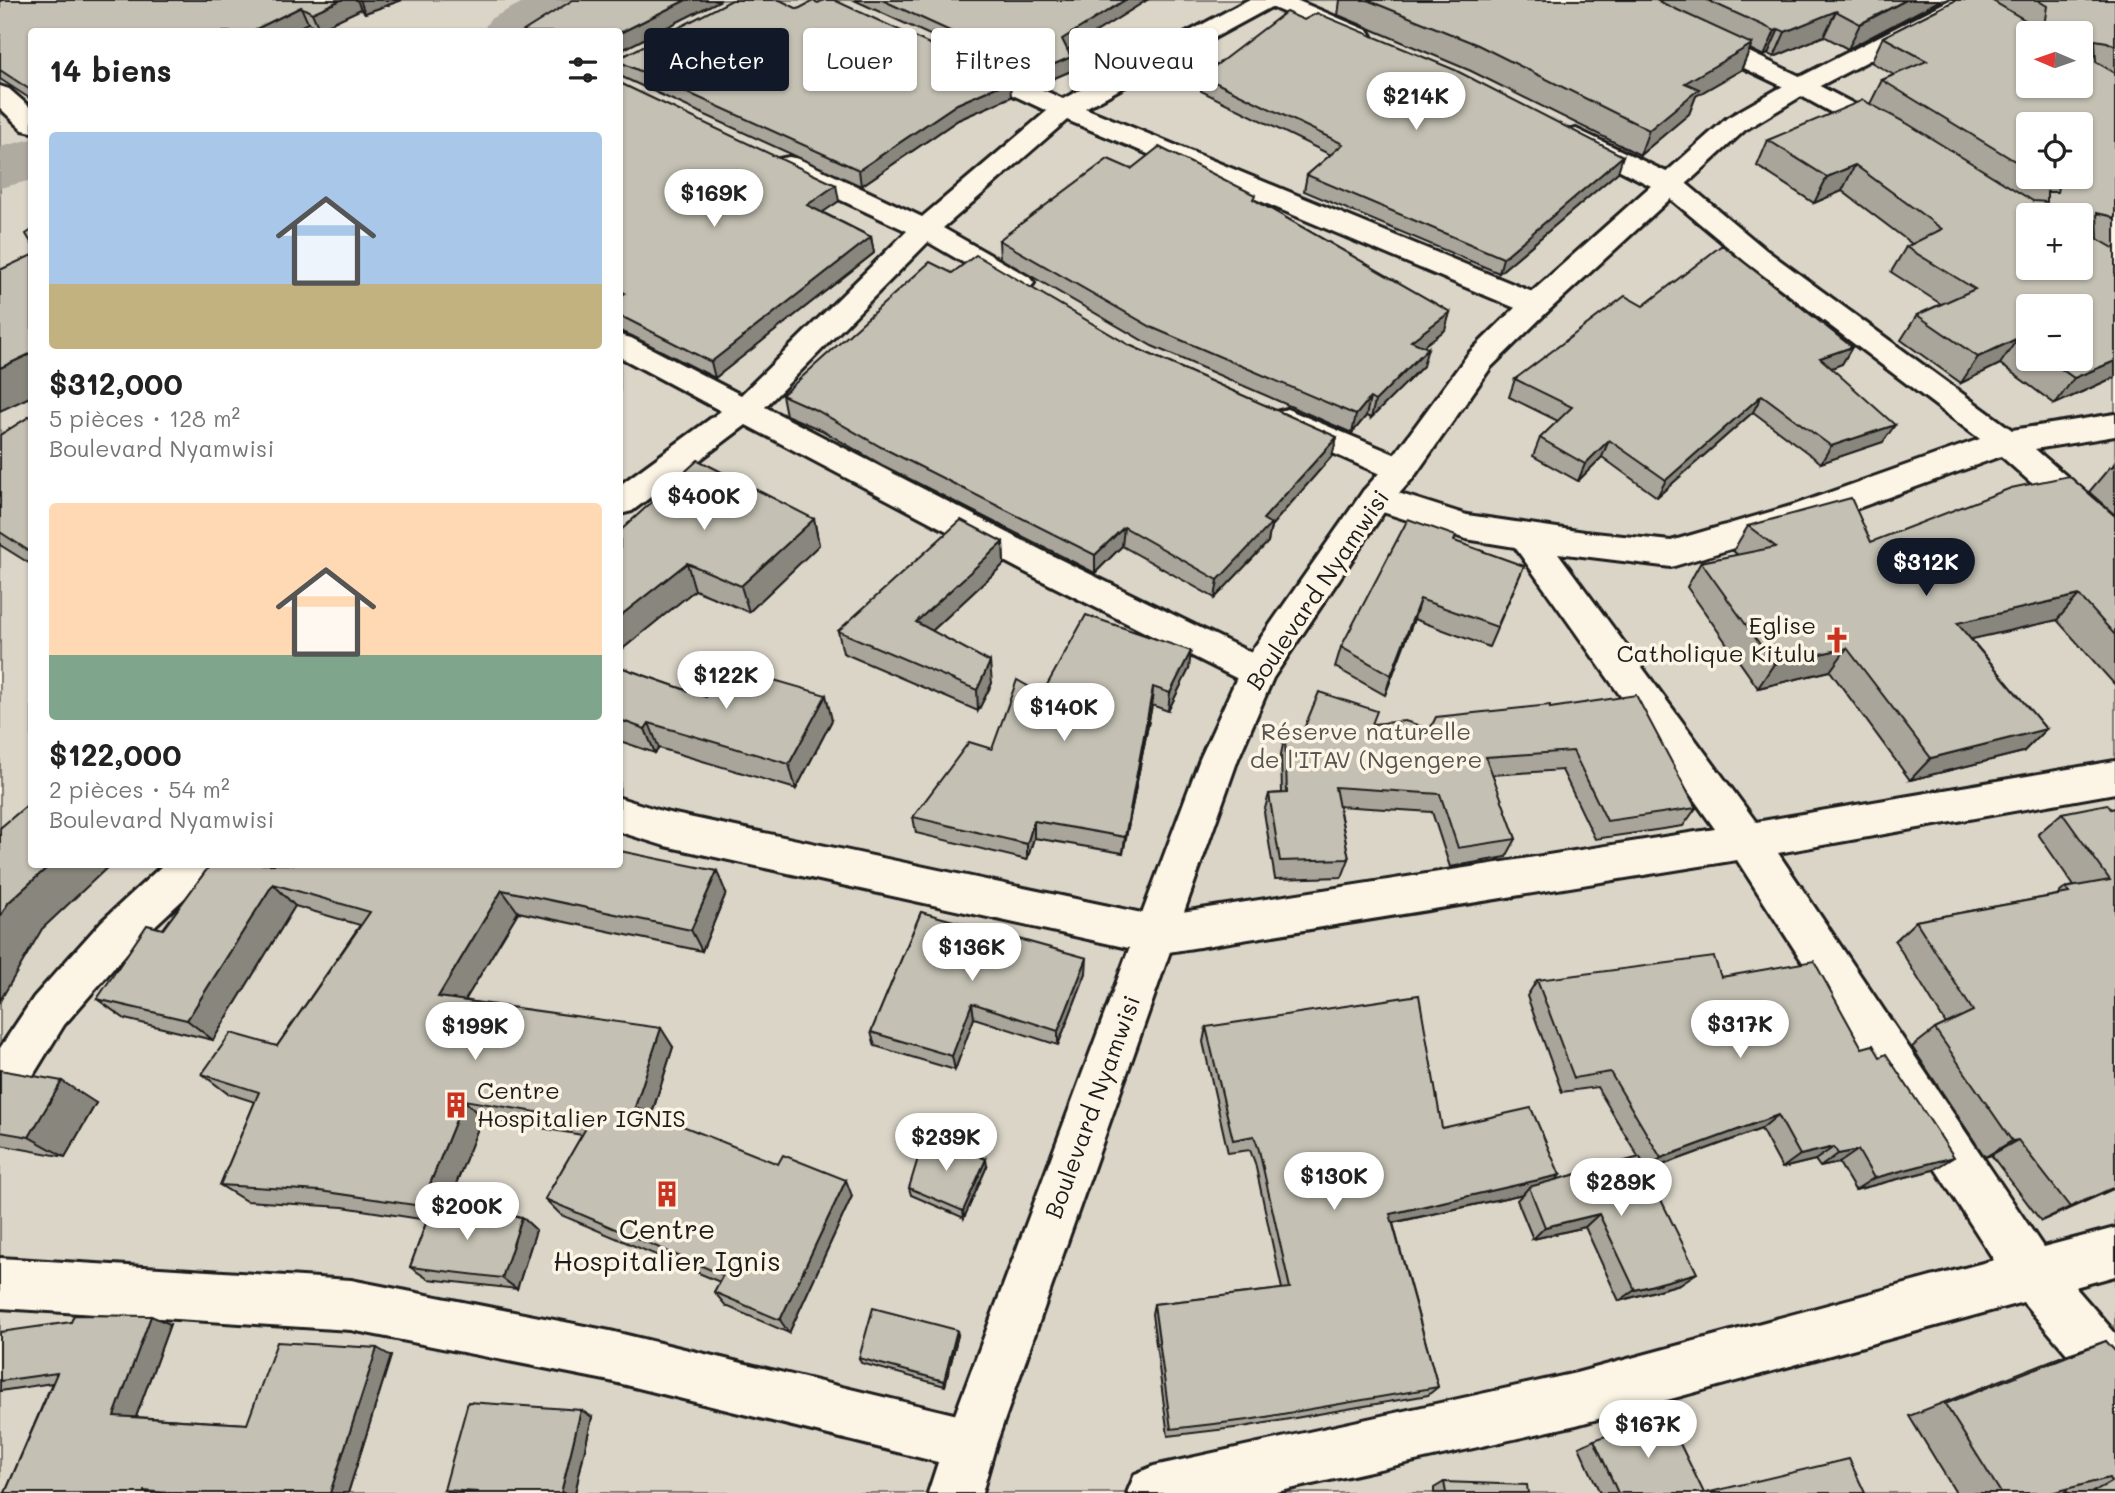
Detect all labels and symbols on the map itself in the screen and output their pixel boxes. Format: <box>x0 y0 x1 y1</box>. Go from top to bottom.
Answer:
north arrow <box>2016 21 2093 98</box>
pin: $214K <box>1367 72 1465 132</box>
pin: $169K <box>665 170 763 229</box>
pin: $400K <box>655 472 753 532</box>
street label: Boulevard Nyamwisi <box>1238 483 1395 695</box>
pin: $312K <box>1877 538 1975 598</box>
place label: Eglise Catholique Kitulu <box>1616 609 1816 668</box>
church icon: Eglise Catholique Kitulu <box>1822 625 1852 655</box>
pin: $122K <box>677 652 775 711</box>
pin: $140K <box>1015 684 1113 743</box>
park label: Réserve naturelle de l'ITAV (Ngengere <box>1250 715 1482 774</box>
pin: $136K <box>923 923 1021 983</box>
street label: Boulevard Nyamwisi <box>1037 991 1146 1222</box>
pin: $317K <box>1691 1000 1789 1060</box>
pin: $199K <box>426 1002 524 1062</box>
place label: Centre Hospitalier IGNIS <box>477 1074 686 1133</box>
building icon: Centre Hospitalier IGNIS <box>441 1090 471 1120</box>
pin: $239K <box>897 1114 995 1173</box>
pin: $130K <box>1285 1152 1383 1212</box>
pin: $289K <box>1572 1158 1670 1218</box>
building icon: Centre Hospitalier Ignis <box>652 1179 682 1209</box>
pin: $200K <box>418 1182 516 1242</box>
place label: Centre Hospitalier Ignis <box>553 1210 781 1278</box>
pin: $167K <box>1599 1400 1697 1460</box>

